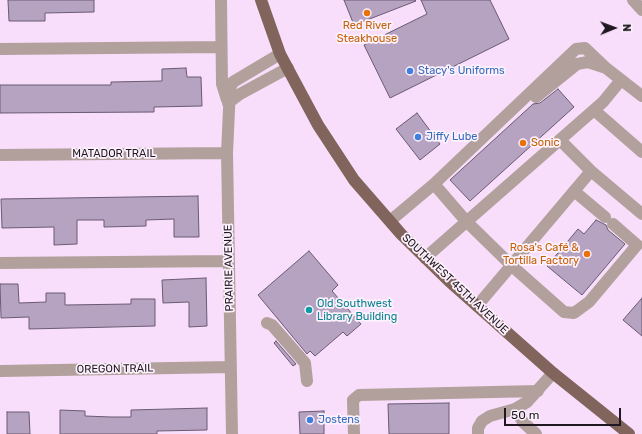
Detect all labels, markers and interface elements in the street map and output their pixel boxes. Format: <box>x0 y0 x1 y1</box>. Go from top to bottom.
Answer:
marker: Red River Steakhouse <box>362 8 372 18</box>
north arrow <box>594 8 634 48</box>
place label: Red River Steakhouse <box>337 19 397 45</box>
text: N <box>620 24 633 32</box>
place label: Stacy's Uniforms <box>418 64 505 78</box>
marker: Stacy's Uniforms <box>405 66 415 76</box>
place label: Jiffy Lube <box>426 130 477 144</box>
marker: Jiffy Lube <box>413 132 423 142</box>
place label: Sonic <box>531 136 560 150</box>
marker: Sonic <box>518 138 528 148</box>
street label: MATADOR TRAIL <box>72 147 156 161</box>
street label: PRAIRIE AVENUE <box>222 224 236 312</box>
street label: SOUTHWEST 45TH AVENUE <box>399 231 511 337</box>
place label: Rosa's Café & Tortilla Factory <box>503 241 579 267</box>
marker: Rosa's Café & Tortilla Factory <box>582 249 592 259</box>
place label: Old Southwest Library Building <box>317 297 397 323</box>
marker: Old Southwest Library Building <box>304 305 314 315</box>
street label: OREGON TRAIL <box>77 362 153 376</box>
scale bar <box>506 400 623 426</box>
text: 50 m <box>511 408 539 422</box>
place label: Jostens <box>318 413 360 427</box>
marker: Jostens <box>305 415 315 425</box>

